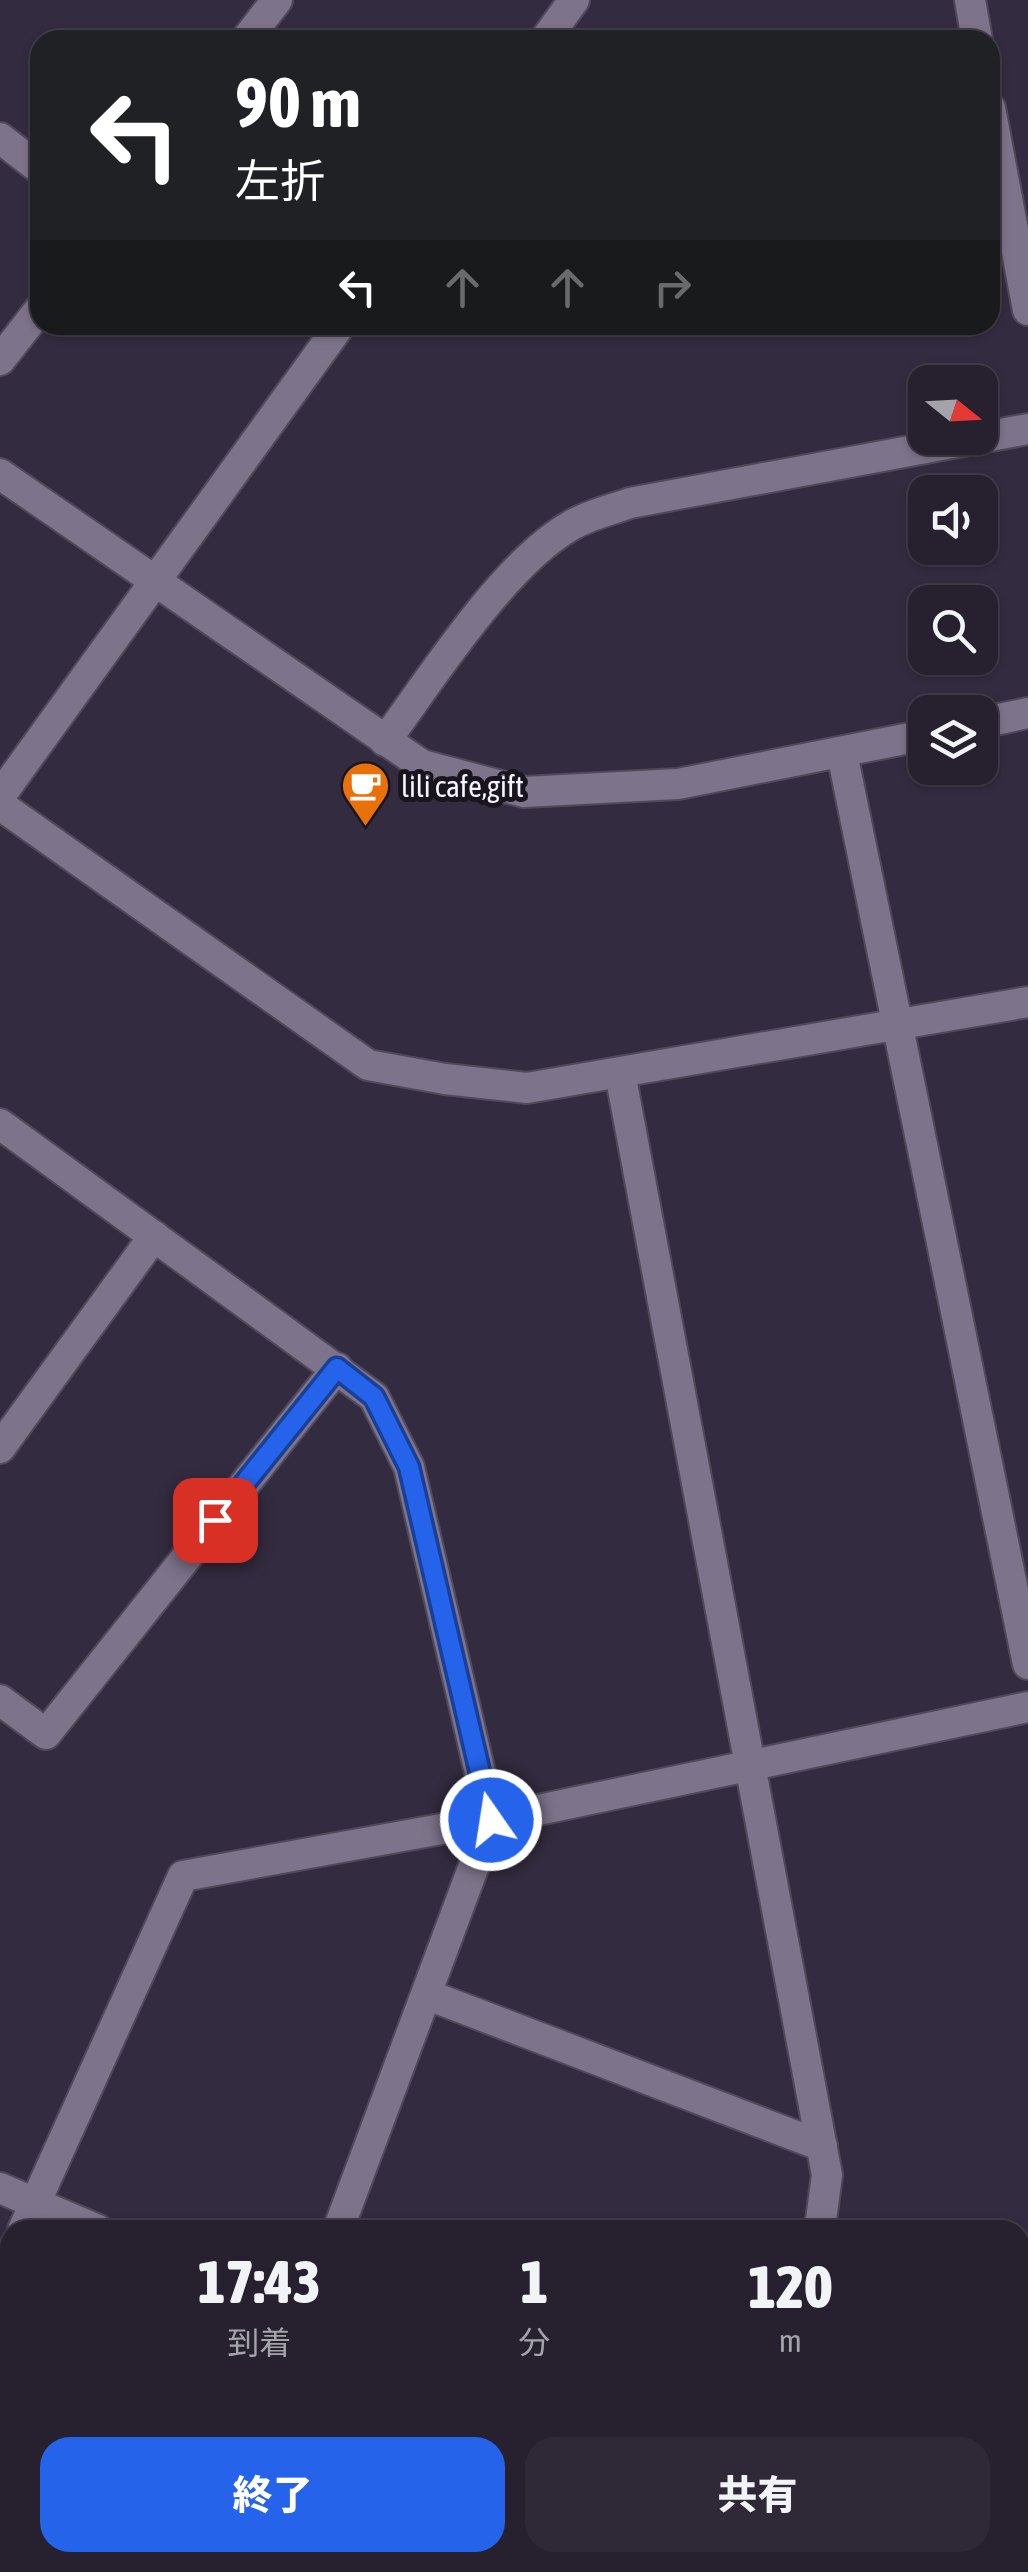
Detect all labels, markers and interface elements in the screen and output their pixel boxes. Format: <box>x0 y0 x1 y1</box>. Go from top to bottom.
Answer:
text: 90 m <box>235 62 361 142</box>
icon: left <box>70 70 200 200</box>
text: 左折 <box>235 155 325 207</box>
icon: left <box>330 260 385 315</box>
icon: ahead <box>435 260 490 315</box>
icon: ahead <box>540 260 595 315</box>
icon: right <box>645 260 700 315</box>
north arrow <box>908 365 998 455</box>
map controls <box>908 365 998 785</box>
button: sound <box>908 475 998 565</box>
button: search <box>908 585 998 675</box>
button: layers <box>908 695 998 785</box>
cafe icon: lili cafe,gift <box>340 760 392 828</box>
place label: lili cafe,gift <box>401 769 524 803</box>
pin <box>173 1478 258 1563</box>
icon: arrive <box>188 1493 243 1548</box>
position arrow <box>439 1768 543 1872</box>
text: 17:43 <box>197 2247 321 2316</box>
text: 1 <box>520 2247 549 2316</box>
text: 120 <box>748 2252 833 2321</box>
text: m <box>779 2322 802 2359</box>
text: 到着 <box>227 2324 291 2361</box>
text: 分 <box>518 2324 550 2361</box>
button: 終了 <box>40 2437 505 2552</box>
button: 共有 <box>525 2437 990 2552</box>

